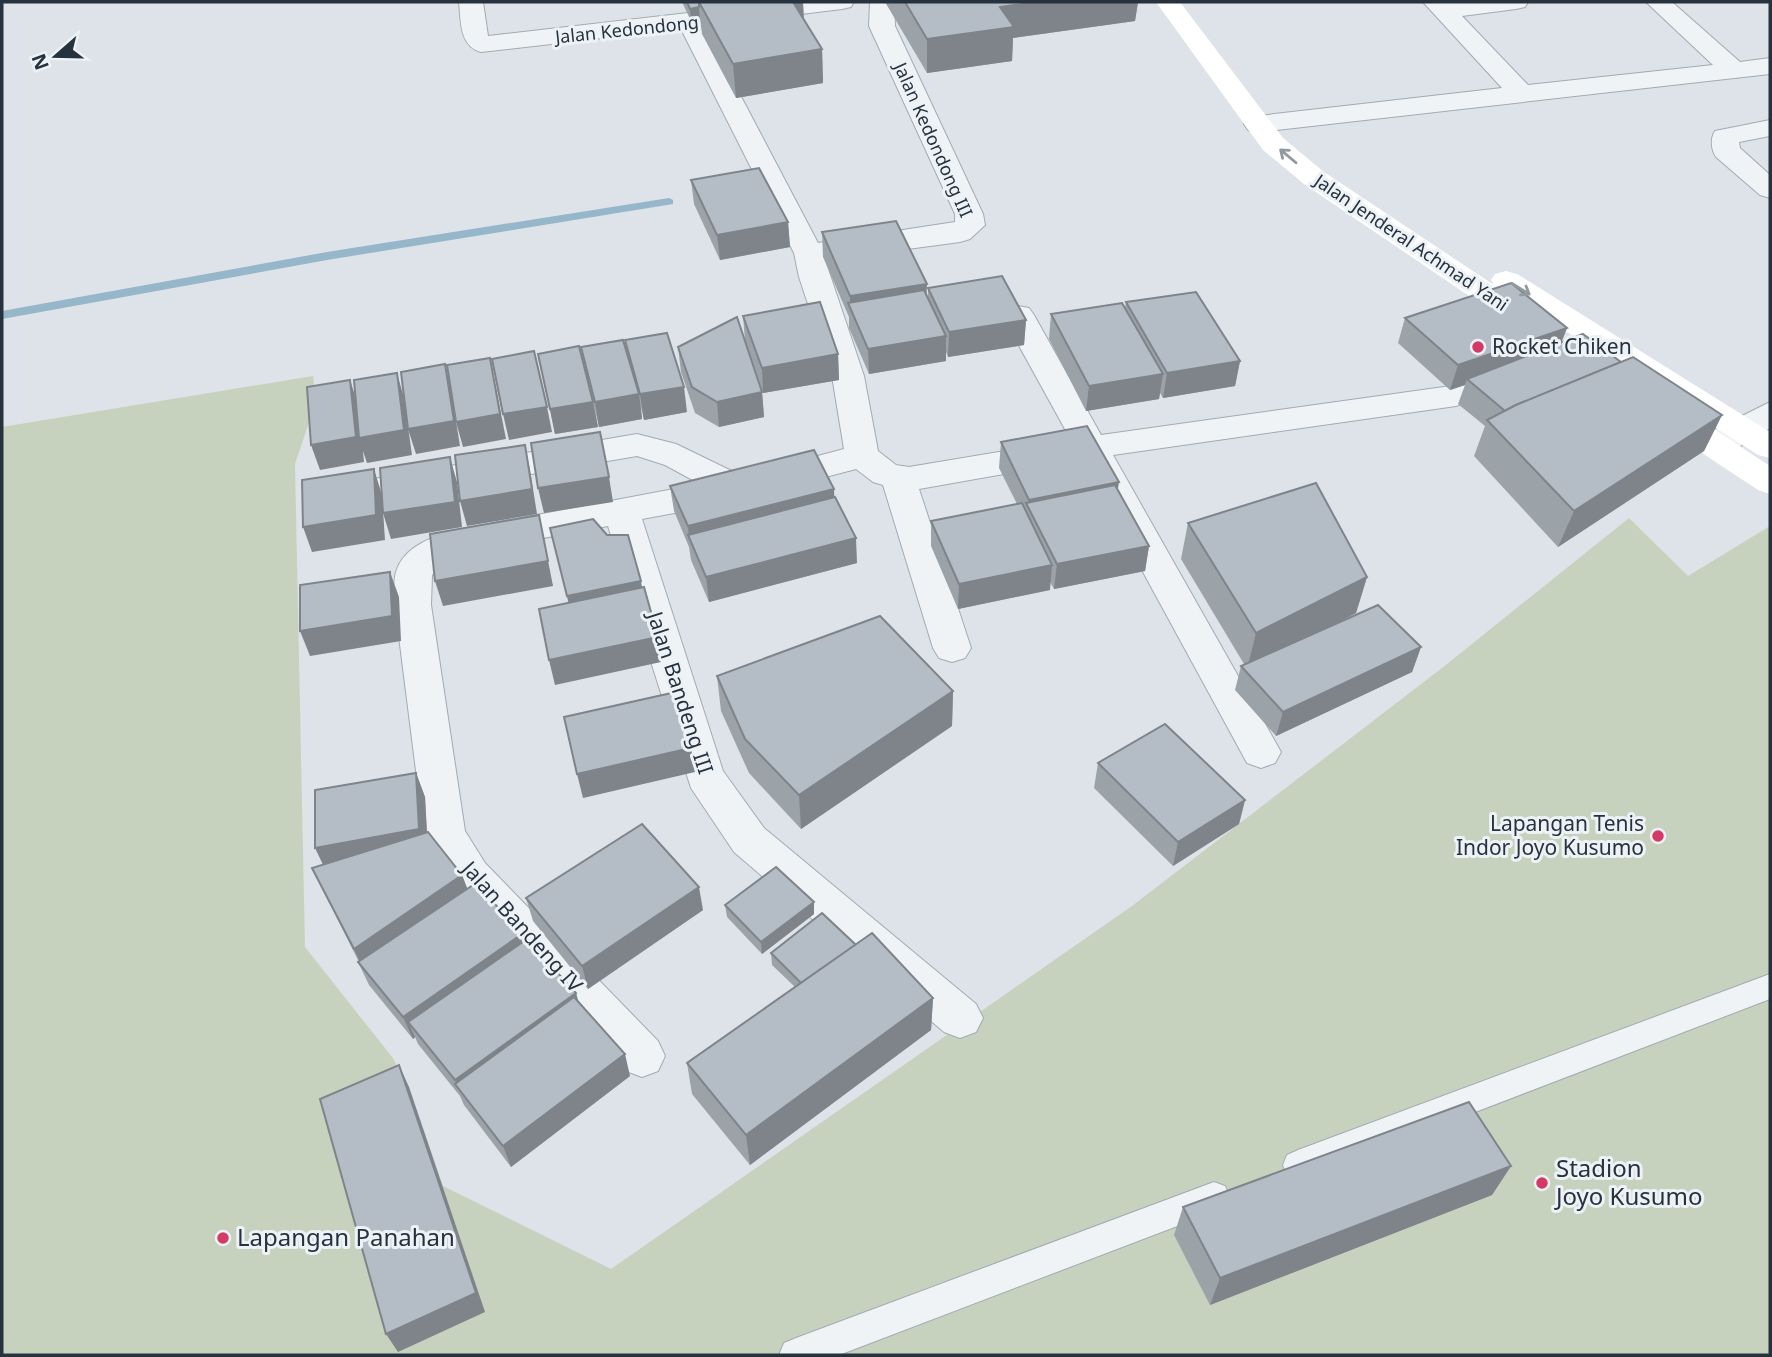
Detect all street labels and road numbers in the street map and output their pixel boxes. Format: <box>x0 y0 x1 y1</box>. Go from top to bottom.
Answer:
street label: Jalan Kedondong <box>552 10 700 49</box>
street label: Jalan Kedondong III <box>888 57 979 221</box>
street label: Jalan Jenderal Achmad Yani <box>1308 167 1513 316</box>
street label: Jalan Bandeng III <box>641 606 720 777</box>
street label: Jalan Bandeng IV <box>455 853 589 998</box>

